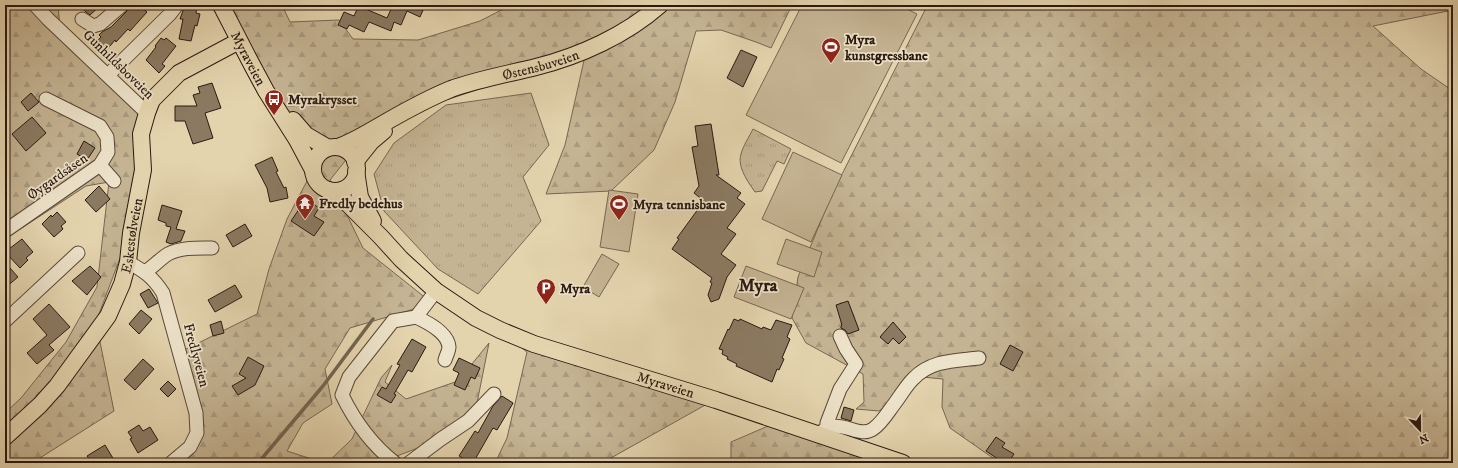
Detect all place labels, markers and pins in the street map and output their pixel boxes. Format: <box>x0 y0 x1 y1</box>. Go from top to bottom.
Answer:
place label: Myra kunstgressbane <box>844 31 928 65</box>
sports icon: Myra kunstgressbane <box>820 36 842 64</box>
bus stop icon: Myrakrysset <box>263 88 285 116</box>
place label: Myrakrysset <box>288 91 357 109</box>
temple icon: Fredly bedehus <box>294 192 316 220</box>
sports icon: Myra tennisbane <box>608 193 630 221</box>
place label: Fredly bedehus <box>319 195 403 213</box>
place label: Myra tennisbane <box>633 196 725 214</box>
parking icon: Myra <box>535 277 557 305</box>
place label: Myra <box>560 280 591 298</box>

